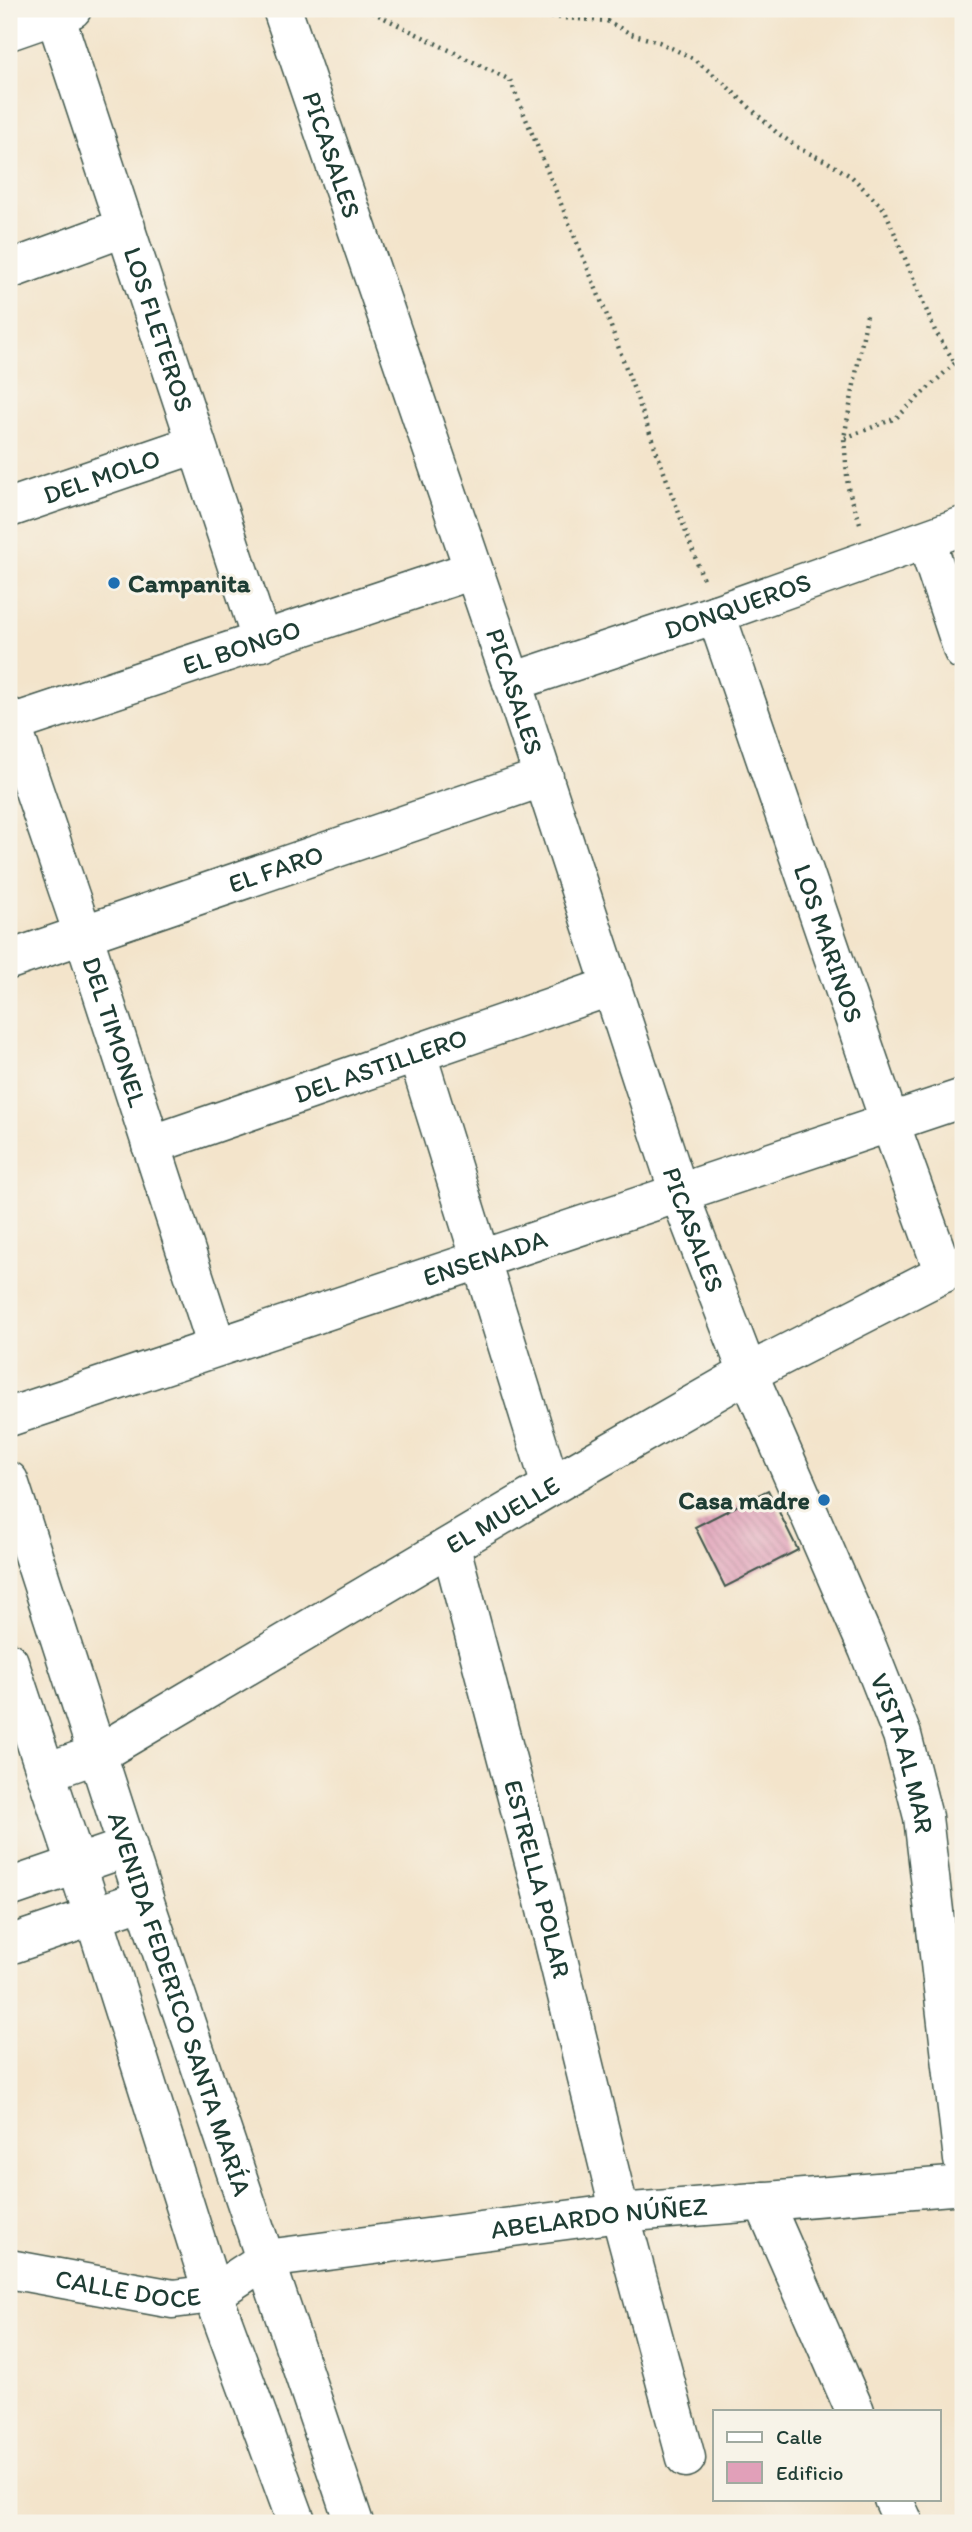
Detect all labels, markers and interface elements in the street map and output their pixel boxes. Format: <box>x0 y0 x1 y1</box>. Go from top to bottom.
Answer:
street label: PICASALES <box>295 87 368 222</box>
street label: LOS FLETEROS <box>117 243 201 416</box>
street label: DEL MOLO <box>39 441 164 511</box>
street label: DONQUEROS <box>660 565 815 646</box>
place label: Campanita <box>128 567 251 599</box>
marker: Campanita <box>106 575 122 591</box>
street label: EL BONGO <box>178 613 305 682</box>
street label: PICASALES <box>479 624 551 759</box>
street label: EL FARO <box>224 838 327 900</box>
street label: LOS MARINOS <box>787 860 870 1027</box>
street label: DEL TIMONEL <box>75 952 154 1111</box>
street label: DEL ASTILLERO <box>290 1021 472 1110</box>
street label: PICASALES <box>656 1163 731 1297</box>
street label: ENSENADA <box>419 1222 552 1293</box>
street label: EL MUELLE <box>440 1469 565 1561</box>
place label: Casa madre <box>678 1484 810 1516</box>
marker: Casa madre <box>816 1492 832 1508</box>
street label: VISTA AL MAR <box>863 1669 941 1835</box>
street label: ESTRELLA POLAR <box>497 1776 578 1981</box>
street label: AVENIDA FEDERICO SANTA MARÍA <box>101 1808 259 2200</box>
street label: ABELARDO NÚÑEZ <box>489 2190 708 2246</box>
street label: CALLE DOCE <box>53 2262 203 2315</box>
legend <box>713 2410 940 2500</box>
text: Calle <box>776 2424 822 2449</box>
text: Edificio <box>776 2460 844 2485</box>

